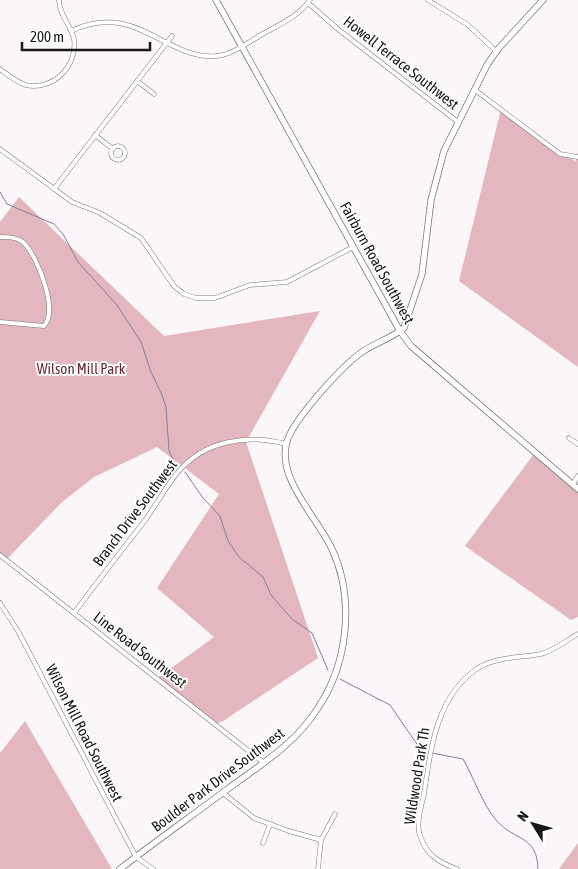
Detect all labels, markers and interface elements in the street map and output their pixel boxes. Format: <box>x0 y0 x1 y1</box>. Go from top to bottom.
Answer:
street label: Howell Terrace Southwest <box>340 12 462 113</box>
scale bar <box>22 20 150 52</box>
text: 200 m <box>30 28 64 45</box>
street label: Fairburn Road Southwest <box>337 199 418 327</box>
park label: Wilson Mill Park <box>37 360 126 377</box>
street label: Branch Drive Southwest <box>89 456 180 569</box>
street label: Line Road Southwest <box>90 608 190 691</box>
street label: Wilson Mill Road Southwest <box>42 661 126 804</box>
street label: Boulder Park Drive Southwest <box>148 724 287 835</box>
street label: Wildwood Park Th <box>400 726 433 826</box>
north arrow <box>508 799 558 849</box>
text: N <box>514 808 531 824</box>

